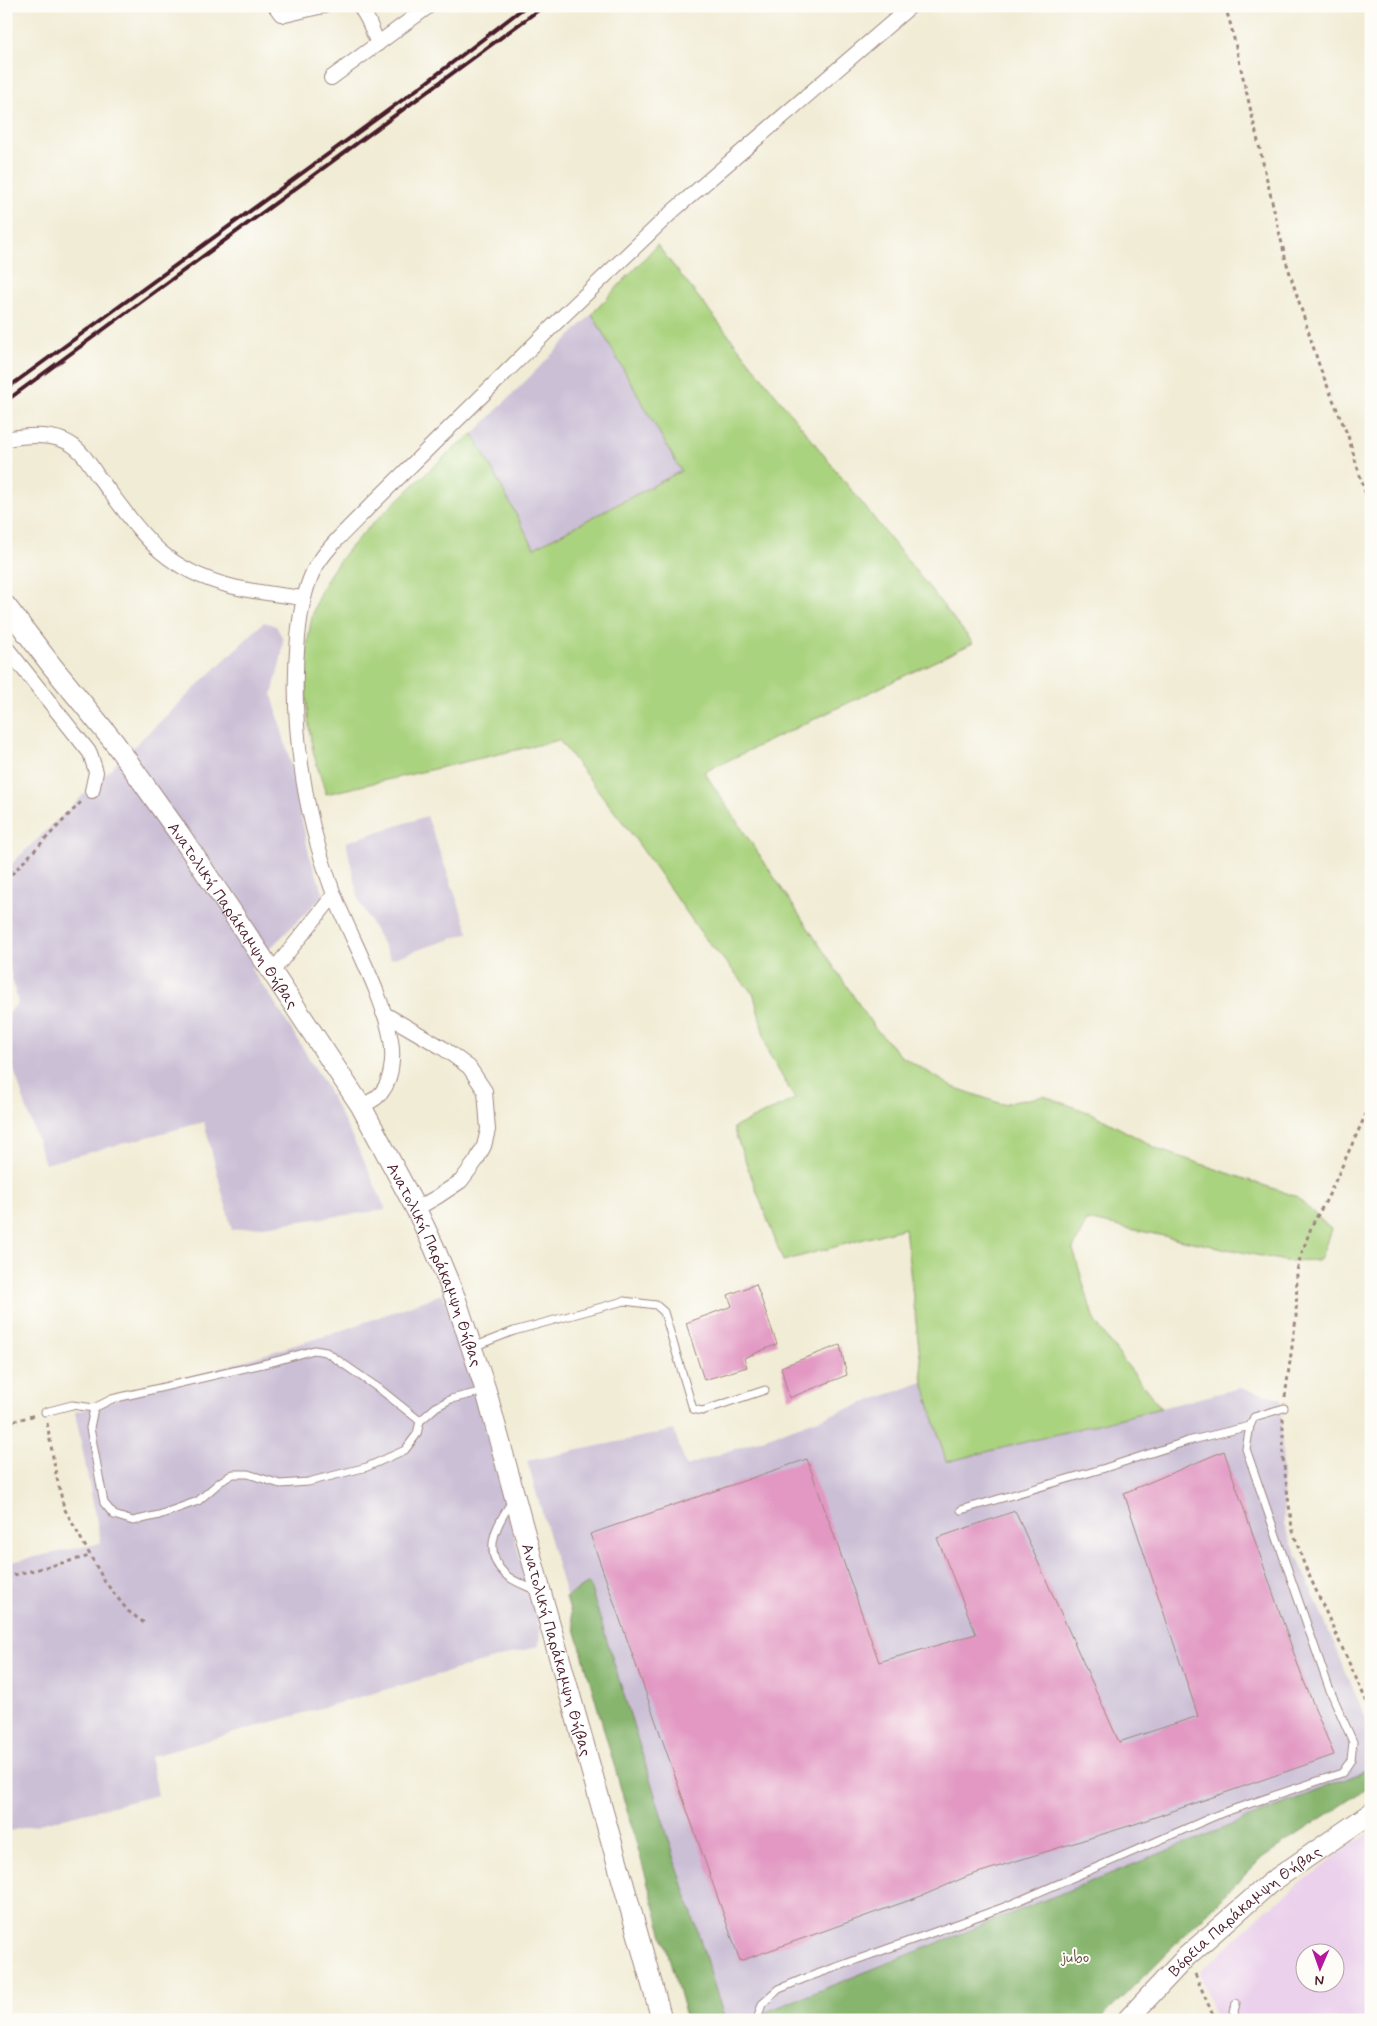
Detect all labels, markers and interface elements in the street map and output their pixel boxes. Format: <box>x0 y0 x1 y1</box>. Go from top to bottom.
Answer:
street label: Ανατολική Παράκαμψη Θήβας <box>162 818 302 1013</box>
street label: Ανατολική Παράκαμψη Θήβας <box>381 1159 486 1370</box>
street label: Ανατολική Παράκαμψη Θήβας <box>516 1541 596 1759</box>
street label: Βόρεια Παράκαμψη Θήβας <box>1164 1842 1326 1981</box>
north arrow <box>1294 1944 1344 1994</box>
park label: jubo <box>1060 1947 1089 1968</box>
text: N <box>1315 1971 1325 1989</box>

